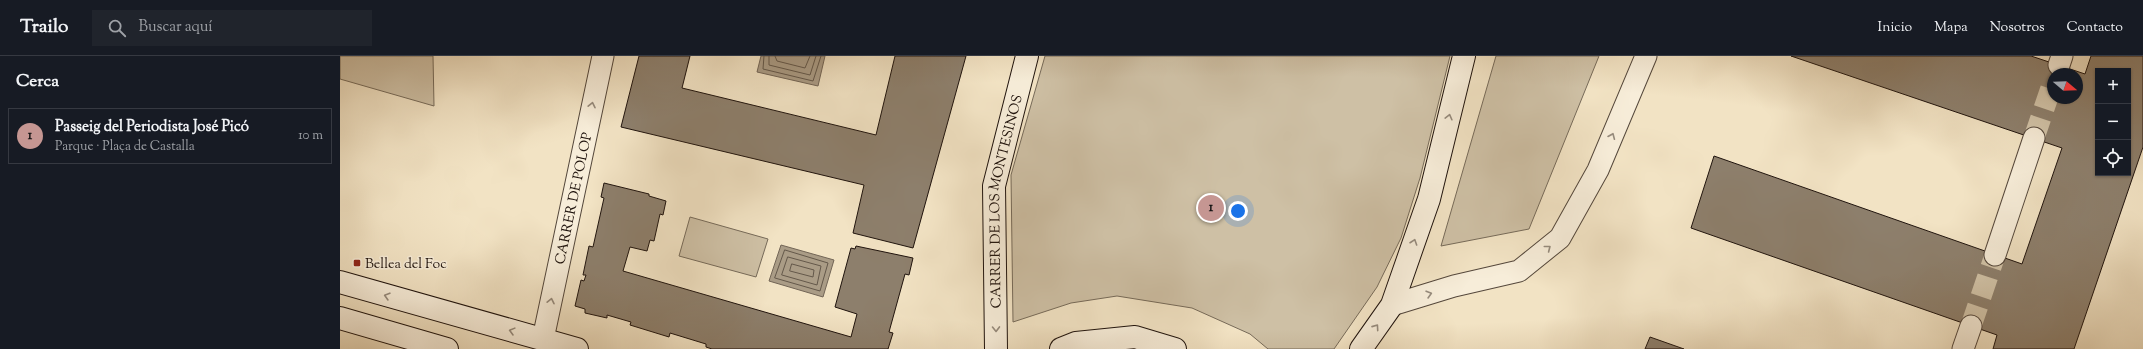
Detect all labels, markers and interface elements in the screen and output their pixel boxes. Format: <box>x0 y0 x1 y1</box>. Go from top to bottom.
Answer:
search box <box>92 10 372 46</box>
text: Trailo <box>20 14 68 41</box>
icon: search <box>106 17 128 39</box>
text: Buscar aquí <box>138 17 213 38</box>
text: Inicio <box>1878 18 1912 38</box>
text: Mapa <box>1934 18 1968 38</box>
text: Nosotros <box>1990 18 2045 38</box>
text: Contacto <box>2067 18 2123 38</box>
north arrow <box>2047 68 2083 104</box>
map controls <box>2095 68 2131 176</box>
button: + <box>2095 68 2131 104</box>
text: Cerca <box>16 70 59 94</box>
street label: CARRER DE LOS MONTESINOS <box>985 93 1029 308</box>
one-way arrow <box>588 102 596 109</box>
button: − <box>2095 104 2131 140</box>
one-way arrow <box>1445 114 1453 120</box>
text: Passeig del Periodista José Picó <box>55 117 249 138</box>
text: 1 <box>28 127 32 145</box>
text: 10 m <box>298 127 323 145</box>
street label: CARRER DE POLOP <box>551 131 599 266</box>
one-way arrow <box>1608 133 1616 140</box>
text: Parque · Plaça de Castalla <box>55 138 195 156</box>
button: locate <box>2095 140 2131 176</box>
pin: 1 <box>1198 193 1224 223</box>
your location <box>1228 201 1248 221</box>
one-way arrow <box>1409 238 1418 245</box>
one-way arrow <box>1544 245 1551 252</box>
place label: Bellea del Foc <box>365 255 447 275</box>
marker: Bellea del Foc <box>352 258 362 268</box>
one-way arrow <box>1425 290 1432 299</box>
one-way arrow <box>384 292 391 301</box>
one-way arrow <box>547 298 555 304</box>
one-way arrow <box>1371 324 1379 331</box>
one-way arrow <box>992 326 1000 332</box>
one-way arrow <box>509 327 516 336</box>

